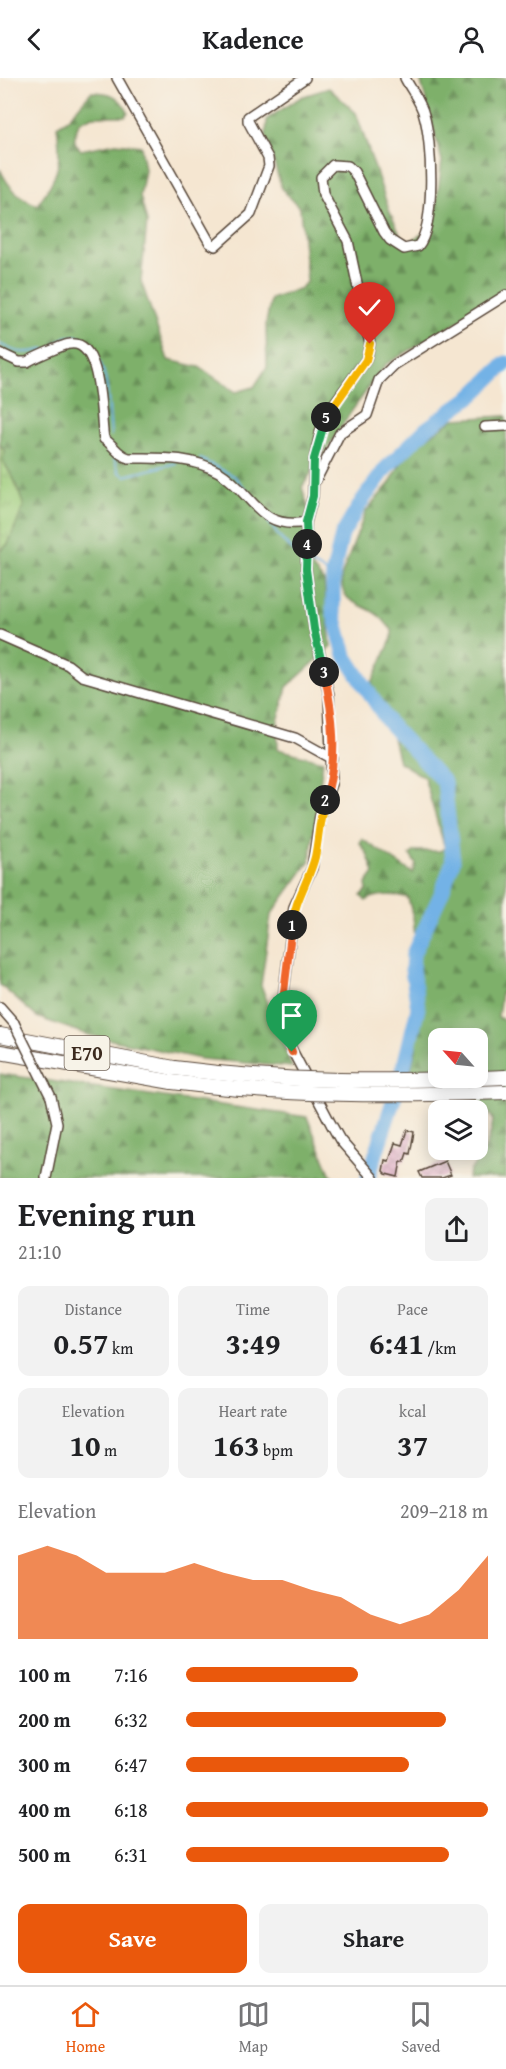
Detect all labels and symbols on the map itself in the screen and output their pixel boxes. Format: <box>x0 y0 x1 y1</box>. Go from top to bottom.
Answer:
pin <box>344 282 395 344</box>
pin: 5 <box>311 402 341 432</box>
pin: 4 <box>292 529 322 559</box>
pin: 3 <box>309 657 339 687</box>
pin: 2 <box>310 785 340 815</box>
pin: 1 <box>277 910 307 940</box>
pin <box>266 990 317 1052</box>
north arrow <box>428 1028 488 1088</box>
road number: E70 <box>64 1036 110 1070</box>

